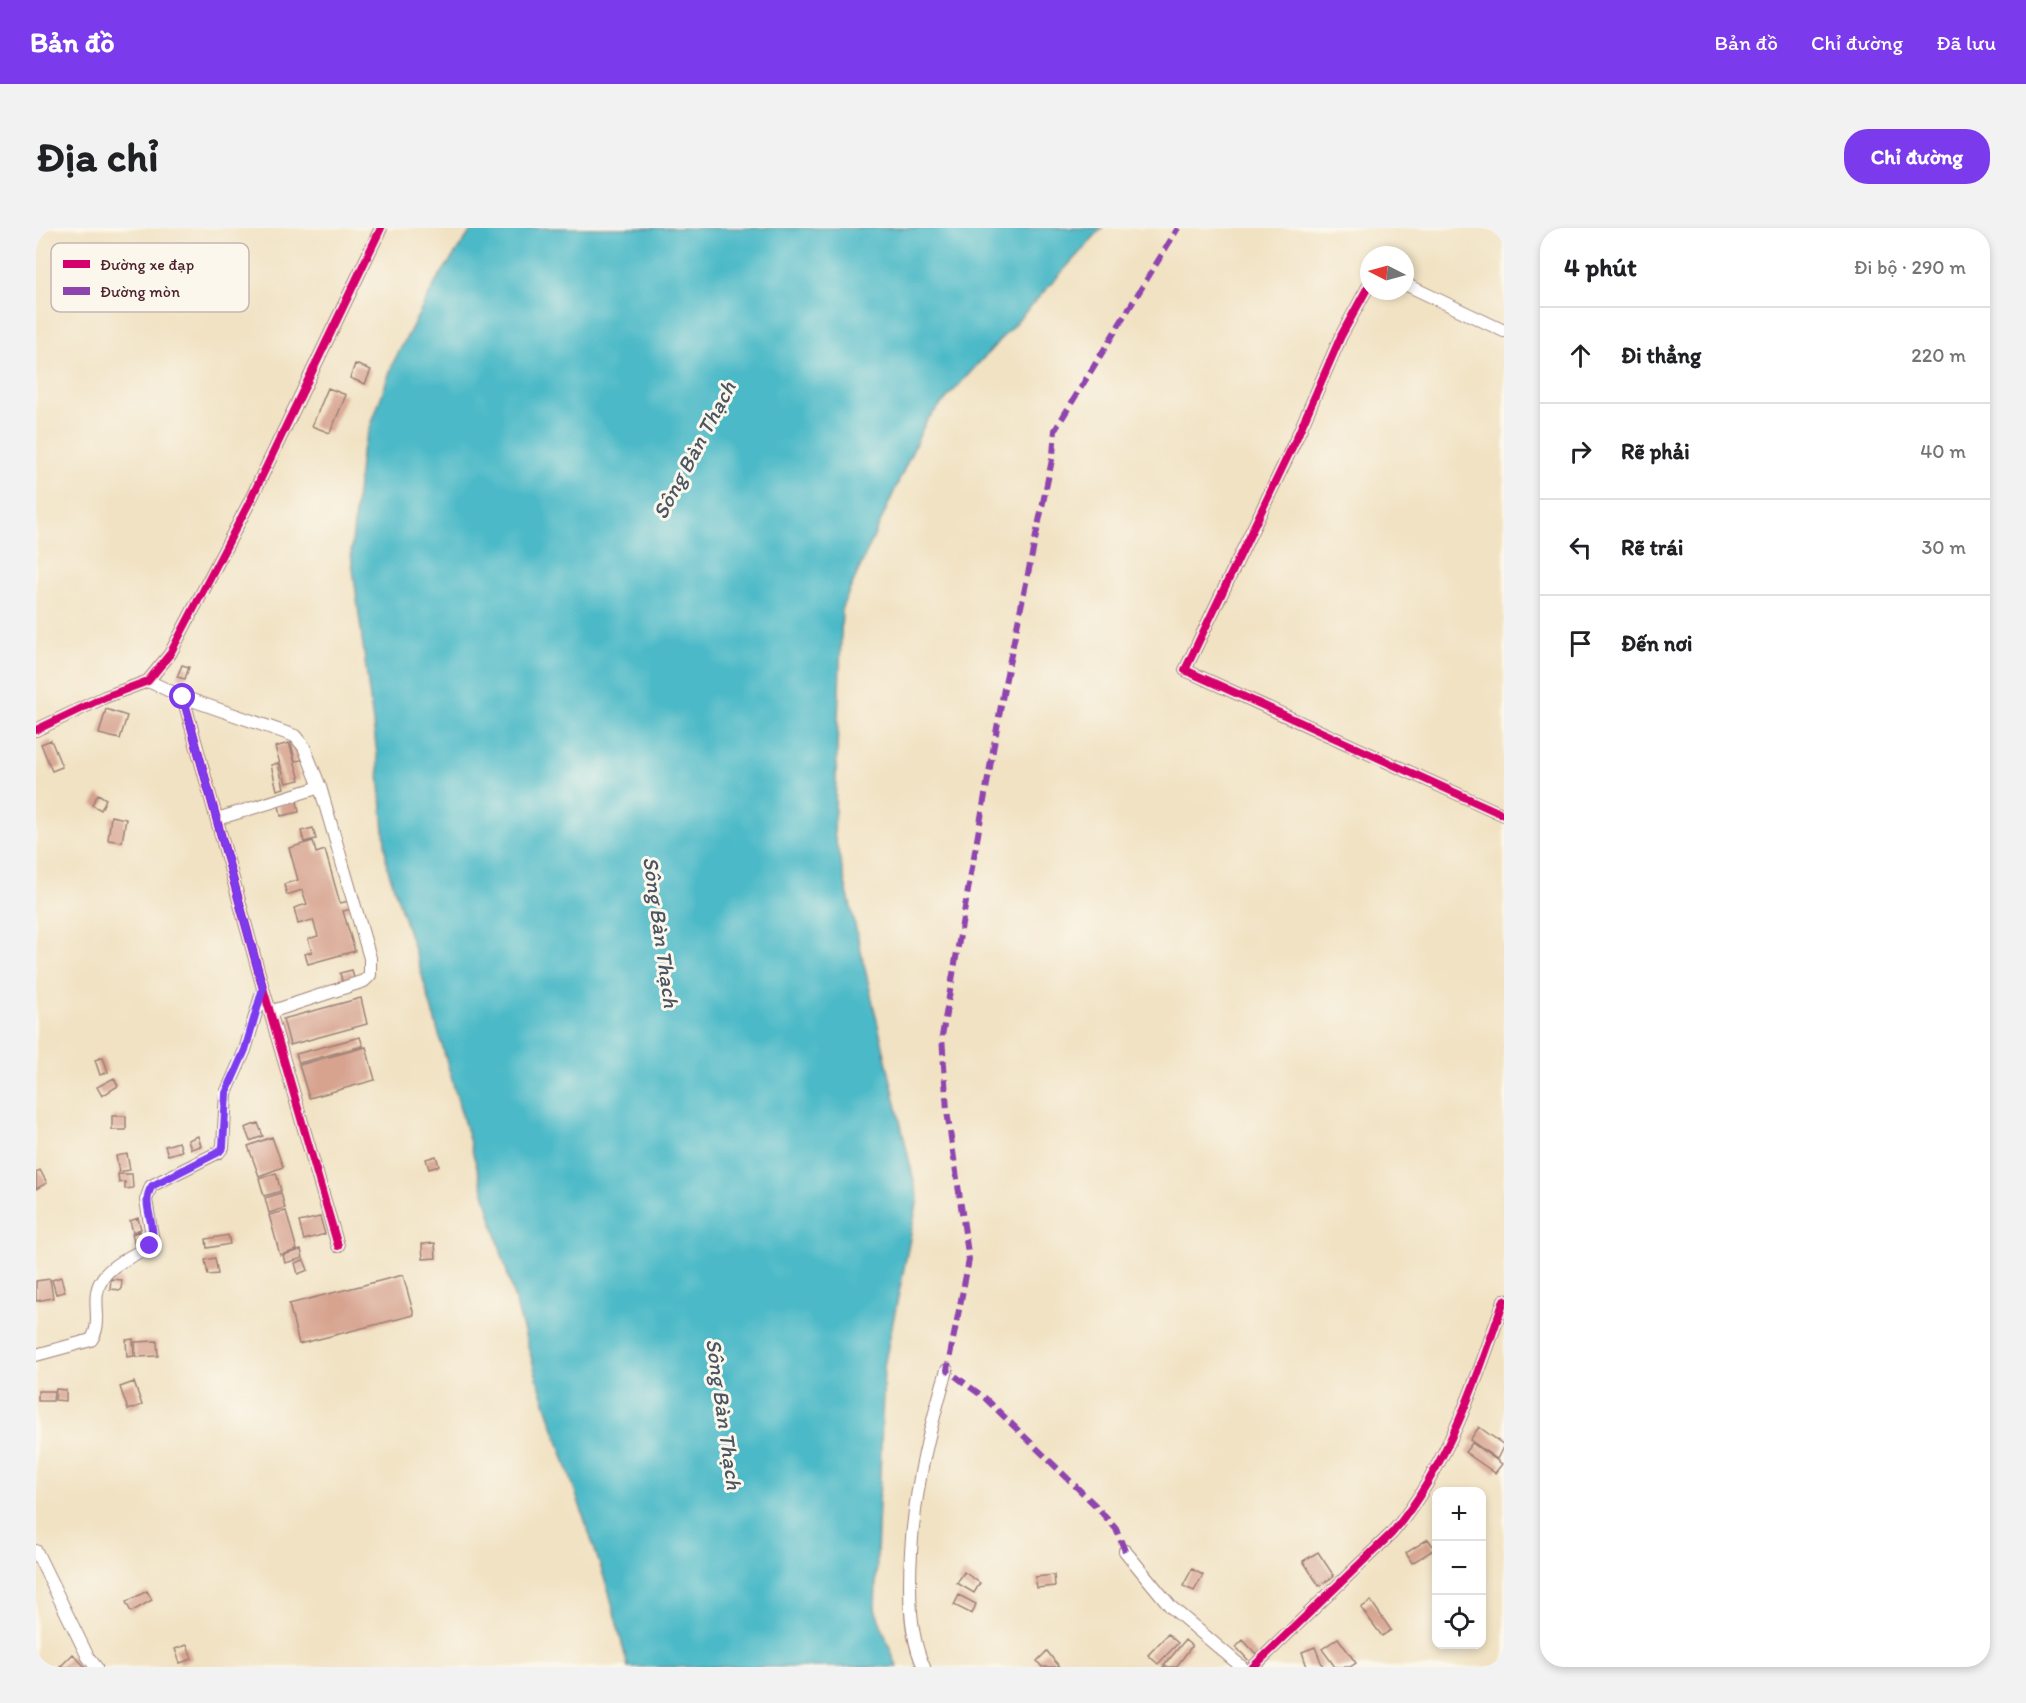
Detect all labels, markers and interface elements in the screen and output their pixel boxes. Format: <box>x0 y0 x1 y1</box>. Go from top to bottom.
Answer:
text: Bản đồ <box>30 25 115 59</box>
text: Bản đồ <box>1714 30 1778 55</box>
text: Chỉ đường <box>1811 30 1903 55</box>
text: Đã lưu <box>1936 30 1996 55</box>
button: Chỉ đường <box>1844 129 1990 184</box>
text: Địa chỉ <box>36 131 159 182</box>
legend <box>51 243 249 312</box>
north arrow <box>1360 246 1414 300</box>
text: 4 phút <box>1564 251 1637 283</box>
text: Đường xe đạp <box>100 255 194 274</box>
text: Đi bộ · 290 m <box>1854 255 1966 279</box>
text: Đường mòn <box>100 282 180 301</box>
icon: ahead <box>1564 339 1597 372</box>
text: Đi thẳng <box>1621 342 1701 369</box>
text: 220 m <box>1911 343 1966 367</box>
water label: Sông Bàn Thạch <box>646 376 742 524</box>
icon: right <box>1564 435 1597 468</box>
text: Rẽ phải <box>1621 438 1690 465</box>
text: 40 m <box>1920 439 1966 463</box>
icon: left <box>1564 531 1597 564</box>
text: Rẽ trái <box>1621 534 1683 561</box>
text: 30 m <box>1921 535 1966 559</box>
icon: arrive <box>1564 627 1597 660</box>
text: Đến nơi <box>1621 630 1693 657</box>
route start <box>169 683 195 709</box>
water label: Sông Bàn Thạch <box>637 855 685 1010</box>
route end <box>136 1232 162 1258</box>
water label: Sông Bàn Thạch <box>700 1337 748 1492</box>
map controls <box>1432 1487 1486 1649</box>
button: + <box>1432 1487 1486 1541</box>
button: − <box>1432 1541 1486 1595</box>
button: locate <box>1432 1595 1486 1649</box>

